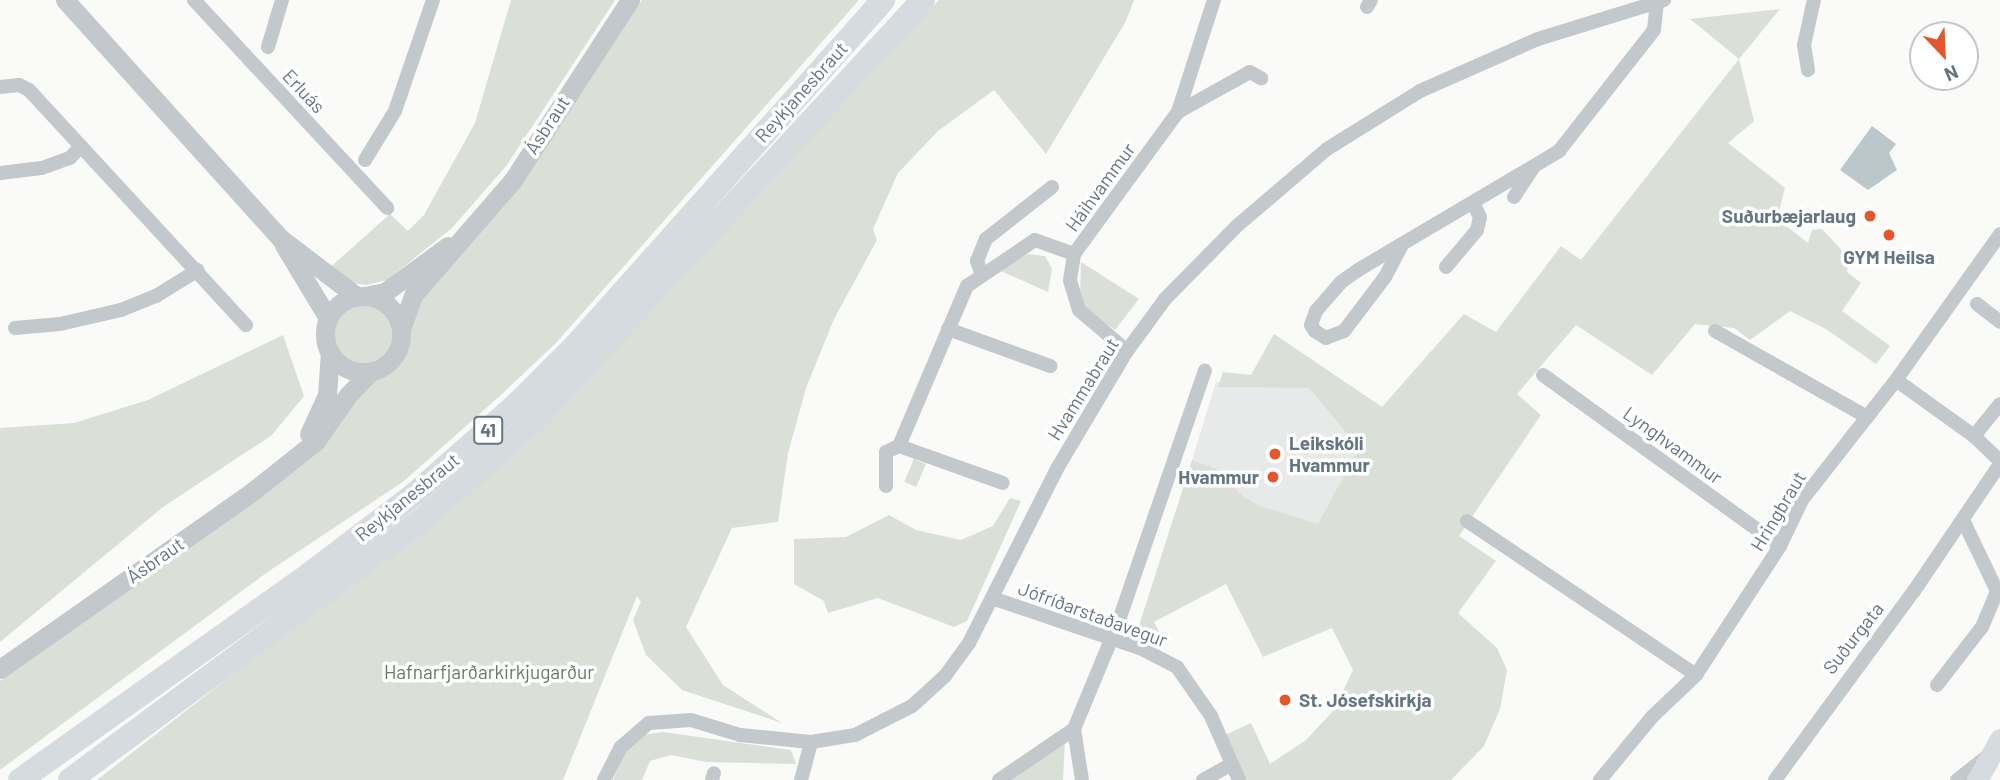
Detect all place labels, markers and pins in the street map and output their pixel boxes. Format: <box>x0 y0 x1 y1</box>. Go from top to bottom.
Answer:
place label: Suðurbæjarlaug <box>1722 205 1856 227</box>
marker: Suðurbæjarlaug <box>1862 208 1878 224</box>
marker: GYM Heilsa <box>1881 227 1897 243</box>
place label: GYM Heilsa <box>1843 246 1935 268</box>
place label: Leikskóli Hvammur <box>1289 432 1370 476</box>
marker: Leikskóli Hvammur <box>1267 446 1283 462</box>
place label: Hvammur <box>1178 466 1259 488</box>
marker: Hvammur <box>1265 469 1281 485</box>
place label: St. Jósefskirkja <box>1299 689 1432 711</box>
marker: St. Jósefskirkja <box>1277 692 1293 708</box>

